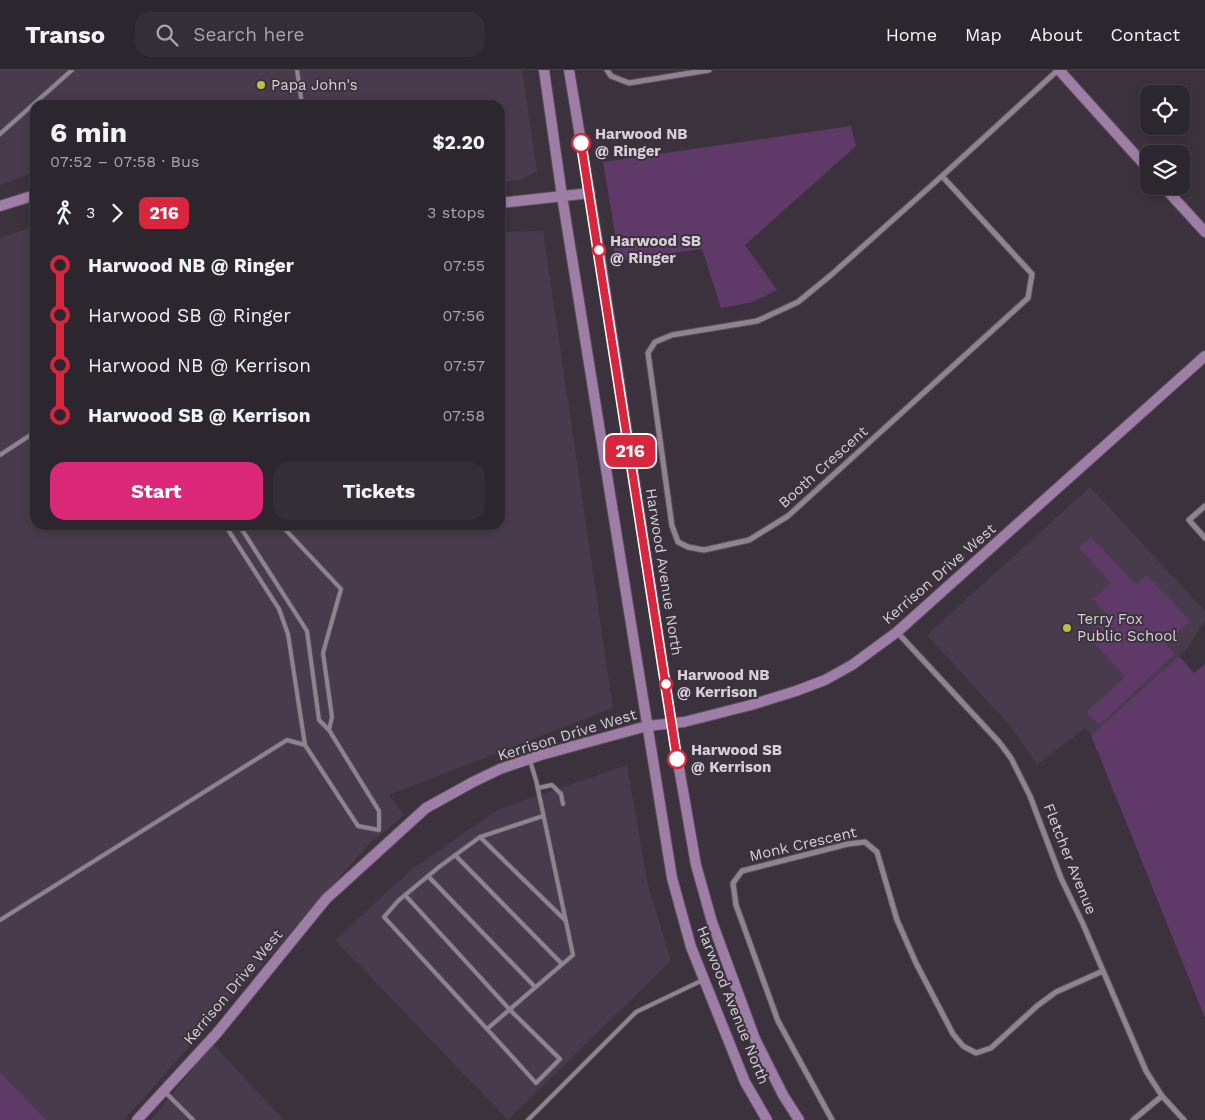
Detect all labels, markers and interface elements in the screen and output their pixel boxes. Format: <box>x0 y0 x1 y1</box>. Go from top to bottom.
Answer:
search box <box>135 12 485 57</box>
text: Transo <box>25 21 105 49</box>
icon: search <box>153 21 181 49</box>
text: Search here <box>193 23 305 46</box>
text: Home <box>886 24 937 45</box>
text: Map <box>965 24 1002 45</box>
text: About <box>1030 24 1082 45</box>
text: Contact <box>1110 24 1180 45</box>
place label: Papa John's <box>271 76 358 94</box>
marker: Papa John's <box>255 79 267 91</box>
map controls <box>1140 85 1190 195</box>
button: locate <box>1140 85 1190 135</box>
text: 6 min <box>50 116 127 149</box>
place label: Harwood NB @ Ringer <box>595 125 688 160</box>
text: $2.20 <box>432 131 485 154</box>
marker: Harwood NB @ Ringer <box>571 133 591 153</box>
button: layers <box>1140 145 1190 195</box>
text: 07:52 – 07:58 · Bus <box>50 152 199 171</box>
icon: walk <box>50 199 78 227</box>
icon: forward <box>103 199 131 227</box>
text: 216 <box>149 202 179 223</box>
text: 3 <box>86 203 95 222</box>
text: 3 stops <box>427 203 485 222</box>
place label: Harwood SB @ Ringer <box>610 232 701 267</box>
marker: Harwood SB @ Ringer <box>592 243 606 257</box>
text: Harwood NB @ Ringer <box>88 254 294 277</box>
text: 07:55 <box>443 256 485 275</box>
text: Harwood SB @ Ringer <box>88 304 291 327</box>
text: 07:56 <box>443 306 485 325</box>
text: Harwood NB @ Kerrison <box>88 354 311 377</box>
text: 07:57 <box>443 356 485 375</box>
text: Harwood SB @ Kerrison <box>88 404 311 427</box>
text: 07:58 <box>442 406 485 425</box>
street label: Booth Crescent <box>775 422 872 512</box>
line badge: 216 <box>601 435 659 467</box>
text: 216 <box>615 440 645 461</box>
button: Start <box>50 462 263 520</box>
button: Tickets <box>273 462 485 520</box>
street label: Harwood Avenue North <box>642 487 686 657</box>
street label: Kerrison Drive West <box>879 519 1000 628</box>
place label: Terry Fox Public School <box>1077 610 1177 645</box>
marker: Terry Fox Public School <box>1061 622 1073 634</box>
place label: Harwood NB @ Kerrison <box>677 666 770 701</box>
marker: Harwood NB @ Kerrison <box>659 677 673 691</box>
street label: Kerrison Drive West <box>495 705 639 765</box>
place label: Harwood SB @ Kerrison <box>691 741 782 776</box>
marker: Harwood SB @ Kerrison <box>667 749 687 769</box>
street label: Fletcher Avenue <box>1040 801 1100 917</box>
street label: Monk Crescent <box>748 823 859 865</box>
street label: Harwood Avenue North <box>693 923 773 1087</box>
street label: Kerrison Drive West <box>180 925 287 1048</box>

